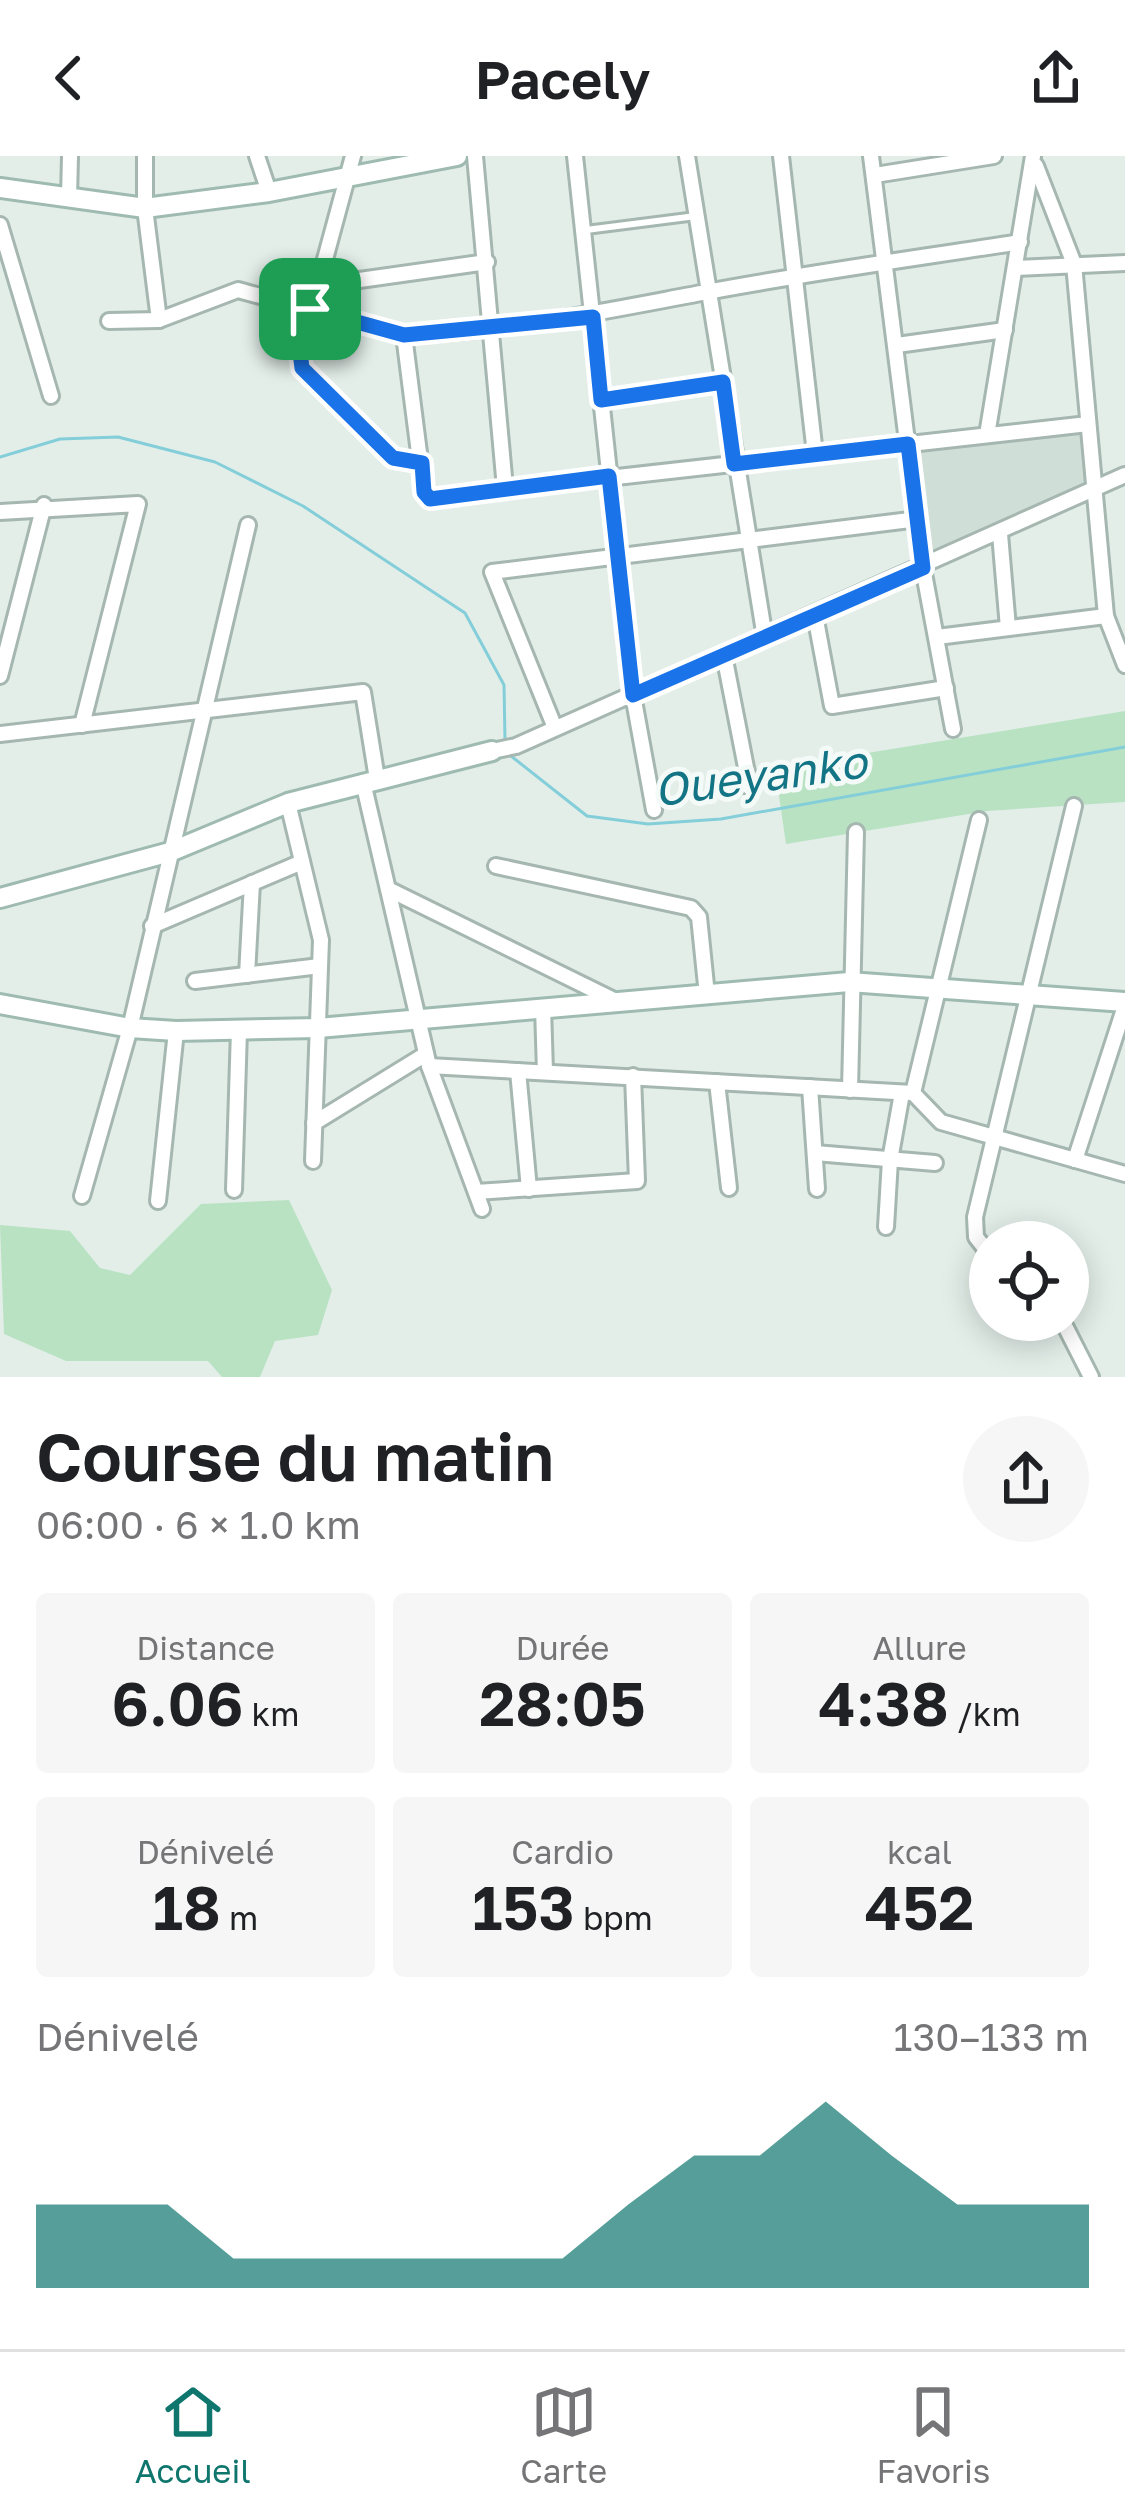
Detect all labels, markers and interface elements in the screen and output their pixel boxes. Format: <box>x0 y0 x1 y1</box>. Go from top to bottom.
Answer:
icon: back <box>36 45 102 111</box>
icon: share <box>1023 45 1089 111</box>
text: Pacely <box>475 46 650 111</box>
pin <box>259 258 361 360</box>
icon: arrive <box>277 276 343 342</box>
water label: Oueyanko <box>650 733 873 817</box>
map controls <box>969 1221 1089 1341</box>
button: locate <box>969 1221 1089 1341</box>
text: Course du matin <box>36 1416 554 1496</box>
button: share <box>963 1416 1089 1542</box>
text: 06:00 · 6 × 1.0 km <box>36 1501 361 1548</box>
text: Distance <box>136 1628 275 1667</box>
text: Durée <box>516 1628 609 1667</box>
text: Allure <box>872 1628 967 1667</box>
text: 6.06 <box>112 1667 243 1739</box>
text: 28:05 <box>479 1667 646 1739</box>
text: 4:38 <box>818 1667 949 1739</box>
text: km <box>243 1694 299 1733</box>
text: /km <box>949 1694 1021 1733</box>
text: Dénivelé <box>137 1832 274 1871</box>
text: Cardio <box>511 1832 614 1871</box>
text: kcal <box>887 1832 952 1871</box>
text: 18 <box>153 1871 221 1943</box>
text: 153 <box>472 1871 575 1943</box>
text: 452 <box>865 1871 974 1943</box>
text: m <box>221 1898 258 1937</box>
text: bpm <box>575 1898 653 1937</box>
text: Dénivelé <box>36 2013 199 2060</box>
text: 130–133 m <box>894 2013 1089 2060</box>
tab: Accueil <box>135 2379 251 2490</box>
tab: Carte <box>520 2379 607 2490</box>
tab: Favoris <box>877 2379 990 2490</box>

